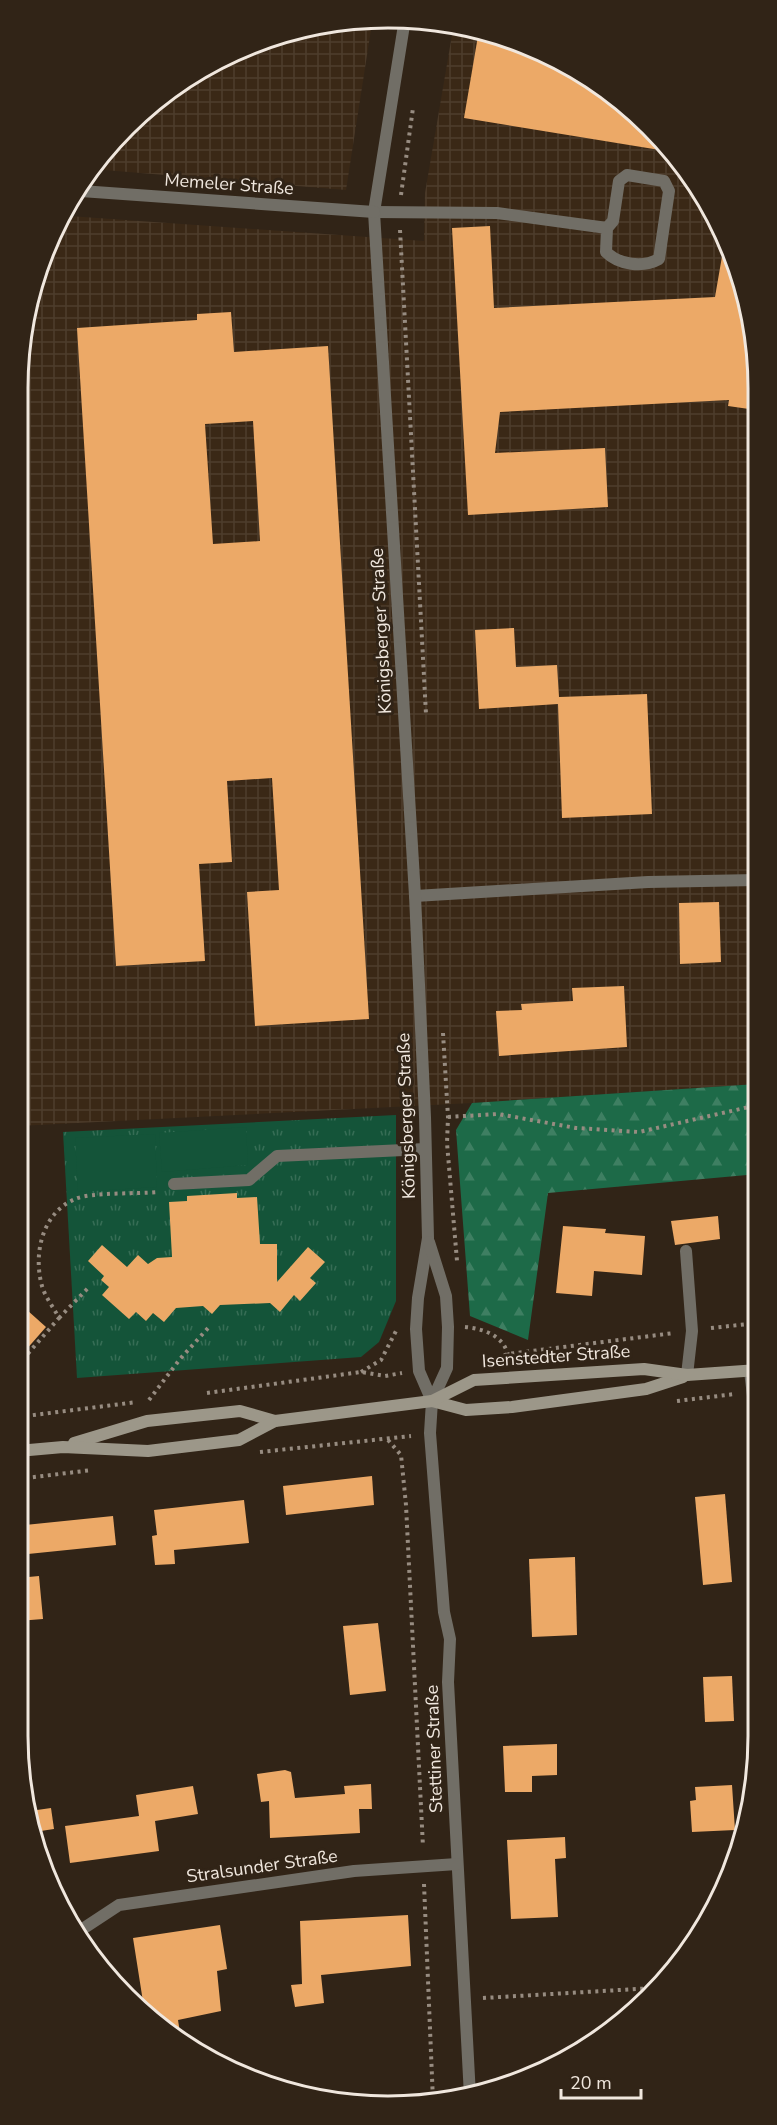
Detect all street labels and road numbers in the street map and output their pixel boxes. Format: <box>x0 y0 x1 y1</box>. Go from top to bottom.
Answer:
street label: Memeler Straße <box>163 168 295 200</box>
street label: Königsberger Straße <box>365 547 397 715</box>
street label: Königsberger Straße <box>391 1033 421 1199</box>
street label: Isenstedter Straße <box>481 1339 631 1373</box>
street label: Stettiner Straße <box>420 1685 448 1813</box>
street label: Stralsunder Straße <box>185 1844 339 1888</box>

